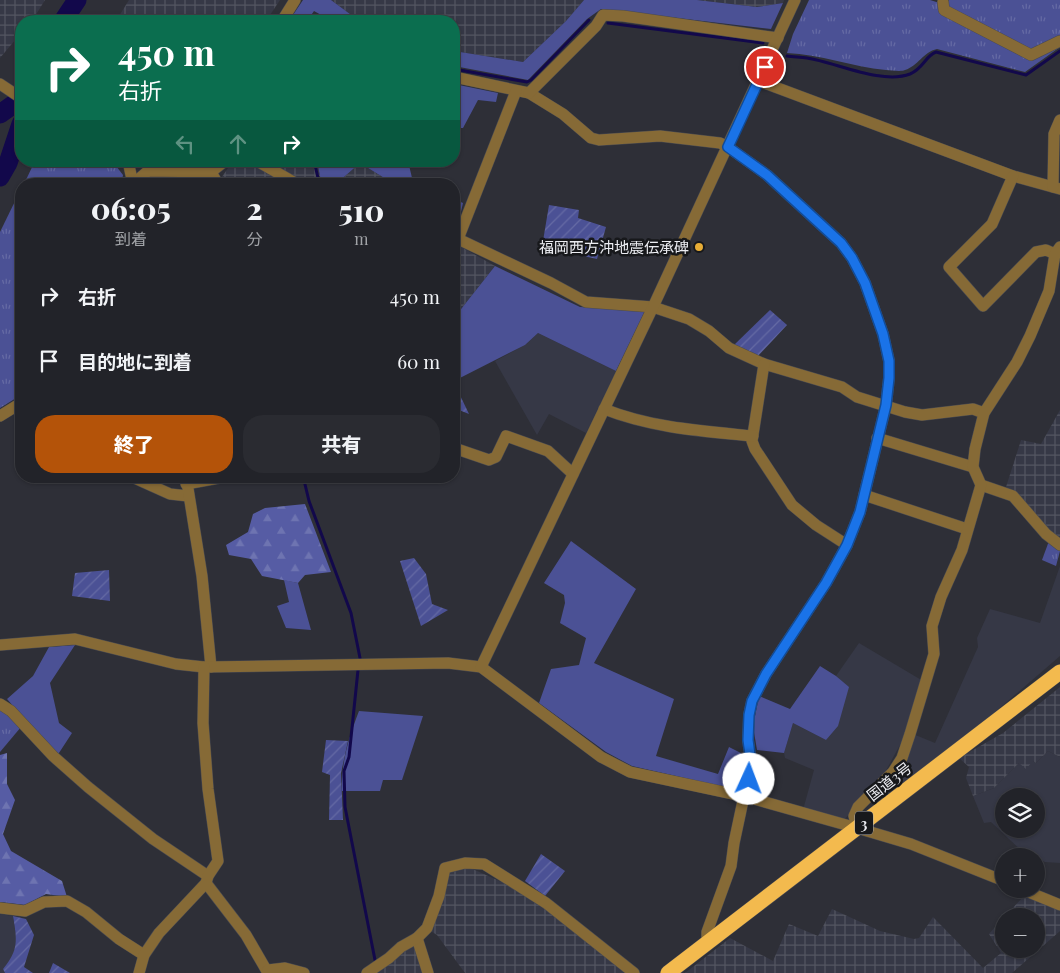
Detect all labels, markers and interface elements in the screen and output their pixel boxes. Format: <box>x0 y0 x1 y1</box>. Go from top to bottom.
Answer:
text: 450 m <box>118 28 215 75</box>
icon: right <box>35 35 100 100</box>
pin <box>744 46 786 88</box>
icon: arrive <box>751 53 779 81</box>
text: 右折 <box>118 75 162 105</box>
icon: left <box>171 130 199 158</box>
icon: ahead <box>224 130 252 158</box>
icon: right <box>277 130 305 158</box>
text: 06:05 <box>91 188 171 228</box>
text: 2 <box>247 188 263 228</box>
text: 510 <box>339 190 384 230</box>
text: 到着 <box>115 228 147 249</box>
text: 分 <box>247 228 263 249</box>
text: m <box>354 228 368 249</box>
place label: 福岡西方沖地震伝承碑 <box>539 237 689 257</box>
marker: 福岡西方沖地震伝承碑 <box>693 241 705 253</box>
icon: right <box>35 282 63 310</box>
text: 右折 <box>78 283 116 309</box>
text: 450 m <box>390 283 440 309</box>
icon: arrive <box>35 347 63 375</box>
text: 目的地に到着 <box>78 348 192 374</box>
text: 60 m <box>397 348 440 374</box>
button: 終了 <box>35 415 233 473</box>
button: 共有 <box>243 415 440 473</box>
position arrow <box>722 752 774 804</box>
street label: 国道3号 <box>862 757 916 805</box>
map controls <box>995 788 1045 958</box>
button: layers <box>995 788 1045 838</box>
road number: 3 <box>855 811 873 834</box>
button: + <box>995 848 1045 898</box>
button: − <box>995 908 1045 958</box>

